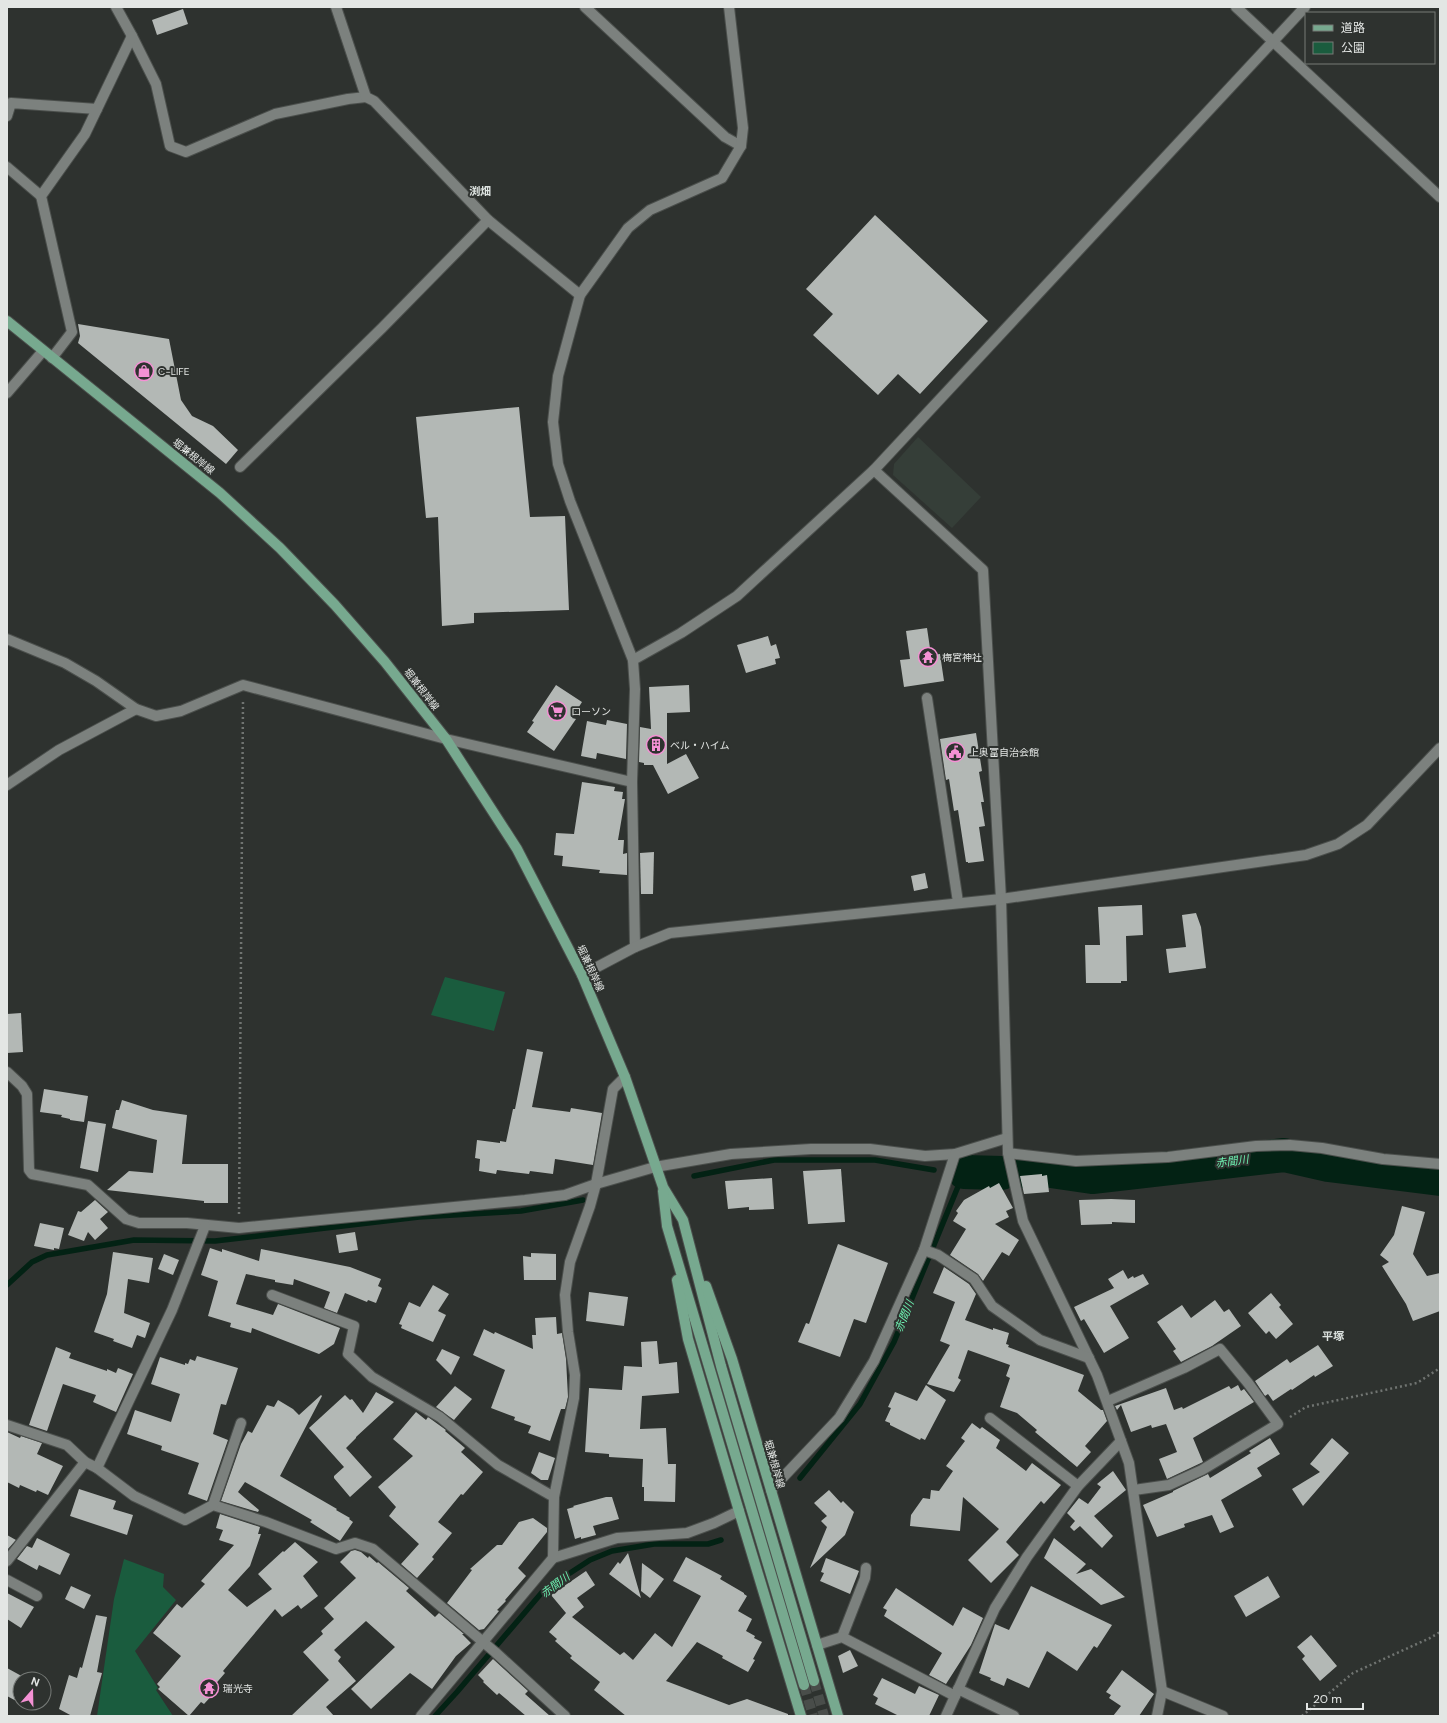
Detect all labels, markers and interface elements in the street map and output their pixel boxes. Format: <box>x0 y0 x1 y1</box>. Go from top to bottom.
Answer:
legend <box>1305 12 1435 64</box>
text: 道路 <box>1341 20 1365 36</box>
text: 公園 <box>1341 40 1365 56</box>
district label: 渕畑 <box>469 184 491 198</box>
shop icon: C−LIFE <box>133 360 155 382</box>
place label: C−LIFE <box>158 365 190 378</box>
street label: 堀兼根岸線 <box>170 436 217 477</box>
temple icon: 梅宮神社 <box>917 646 939 668</box>
place label: 梅宮神社 <box>942 651 982 664</box>
street label: 堀兼根岸線 <box>401 666 442 713</box>
supermarket icon: ローソン <box>546 700 568 722</box>
place label: ローソン <box>571 705 611 718</box>
building icon: ベル・ハイム <box>645 734 667 756</box>
place label: ベル・ハイム <box>670 739 730 752</box>
public building icon: 上奥富自治会館 <box>944 741 966 763</box>
place label: 上奥富自治会館 <box>969 746 1039 759</box>
street label: 堀兼根岸線 <box>574 943 607 994</box>
water label: 赤間川 <box>1215 1152 1250 1170</box>
water label: 赤間川 <box>891 1297 917 1334</box>
district label: 平塚 <box>1322 1329 1345 1343</box>
street label: 堀兼根岸線 <box>761 1438 788 1490</box>
water label: 赤間川 <box>538 1569 573 1601</box>
north arrow <box>12 1671 52 1711</box>
text: N <box>29 1674 42 1690</box>
temple icon: 瑞光寺 <box>198 1677 220 1699</box>
place label: 瑞光寺 <box>223 1682 253 1695</box>
scale bar <box>1307 1685 1363 1711</box>
text: 20 m <box>1313 1691 1342 1707</box>

